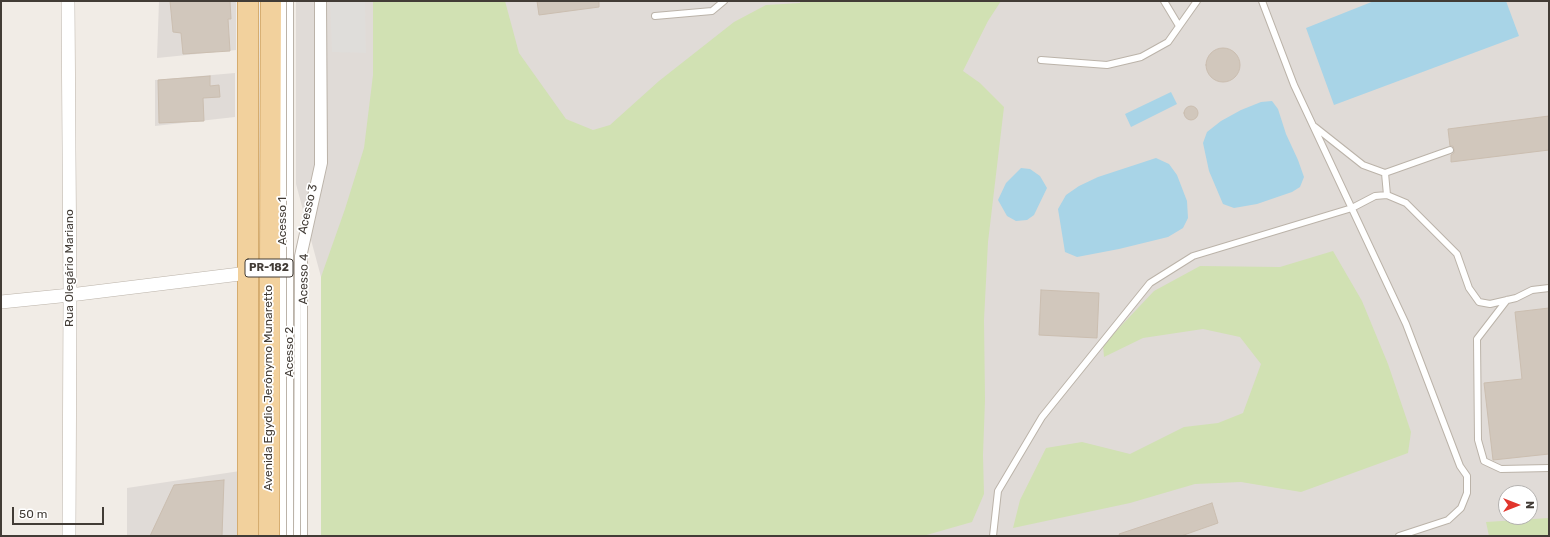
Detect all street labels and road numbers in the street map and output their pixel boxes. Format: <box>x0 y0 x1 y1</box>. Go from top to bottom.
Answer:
street label: Acesso 3 <box>295 183 321 235</box>
street label: Acesso 1 <box>276 197 290 245</box>
street label: Rua Olegário Mariano <box>63 209 77 327</box>
street label: Acesso 4 <box>296 253 312 305</box>
road number: PR-182 <box>245 259 293 277</box>
street label: Avenida Egydio Jerônymo Munaretto <box>262 285 276 491</box>
street label: Acesso 2 <box>283 327 297 377</box>

